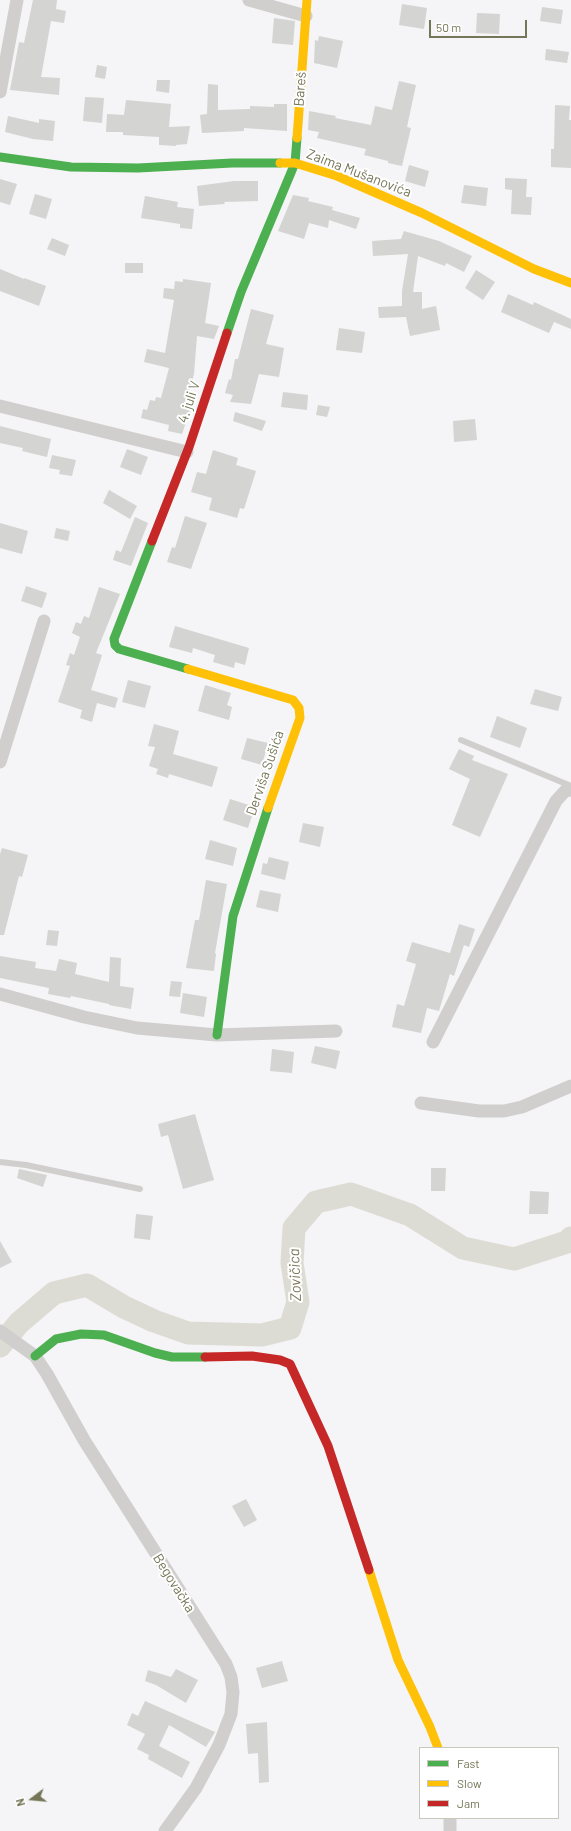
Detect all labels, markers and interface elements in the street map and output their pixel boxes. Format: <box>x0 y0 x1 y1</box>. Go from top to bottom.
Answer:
scale bar <box>431 12 529 38</box>
text: 50 m <box>436 20 461 34</box>
street label: Bareš <box>290 71 310 107</box>
street label: Zaima Mušanovića <box>304 145 414 201</box>
street label: 4. juli V <box>174 379 204 425</box>
street label: Derviša Sušića <box>243 728 287 818</box>
water label: Zovičica <box>285 1248 305 1302</box>
street label: Begovačka <box>149 1551 199 1615</box>
legend <box>419 1747 559 1819</box>
text: Fast <box>457 1756 480 1770</box>
text: Slow <box>457 1776 482 1790</box>
north arrow <box>12 1779 52 1819</box>
text: Jam <box>457 1796 480 1810</box>
text: N <box>13 1797 27 1808</box>

